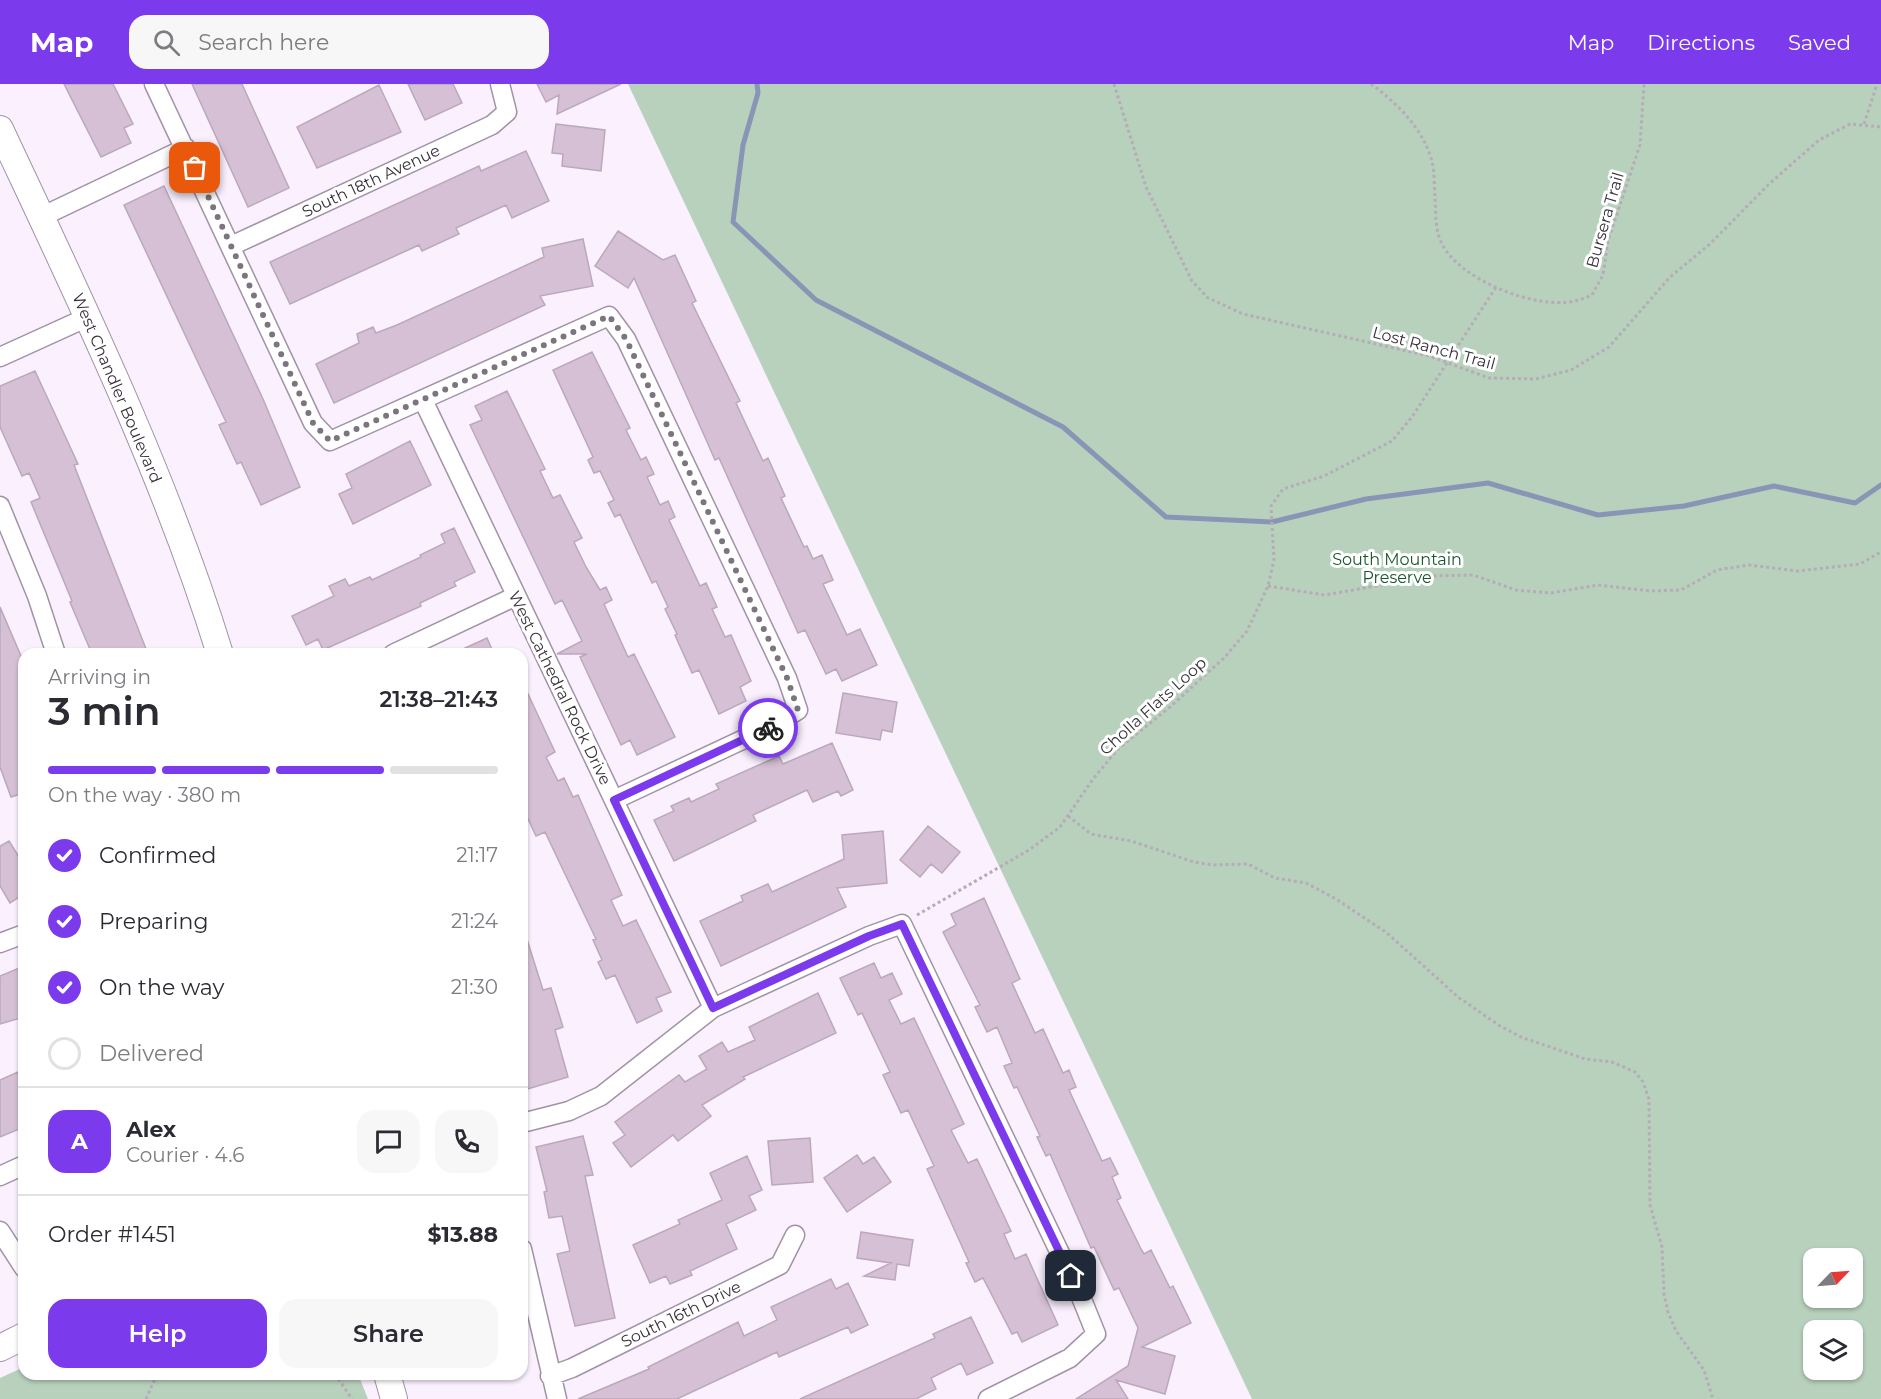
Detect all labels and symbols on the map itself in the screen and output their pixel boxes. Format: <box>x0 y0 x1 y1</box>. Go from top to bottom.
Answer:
street label: South 18th Avenue <box>299 141 443 221</box>
pin <box>169 142 220 193</box>
street label: Bursera Trail <box>1582 170 1628 270</box>
street label: West Chandler Boulevard <box>68 290 166 486</box>
street label: Lost Ranch Trail <box>1371 322 1497 374</box>
park label: South Mountain Preserve <box>1332 550 1462 587</box>
street label: West Cathedral Rock Drive <box>505 588 615 788</box>
street label: Cholla Flats Loop <box>1096 653 1210 759</box>
courier <box>738 698 798 758</box>
north arrow <box>1803 1248 1863 1308</box>
pin <box>1045 1250 1096 1301</box>
street label: South 16th Drive <box>618 1277 744 1351</box>

